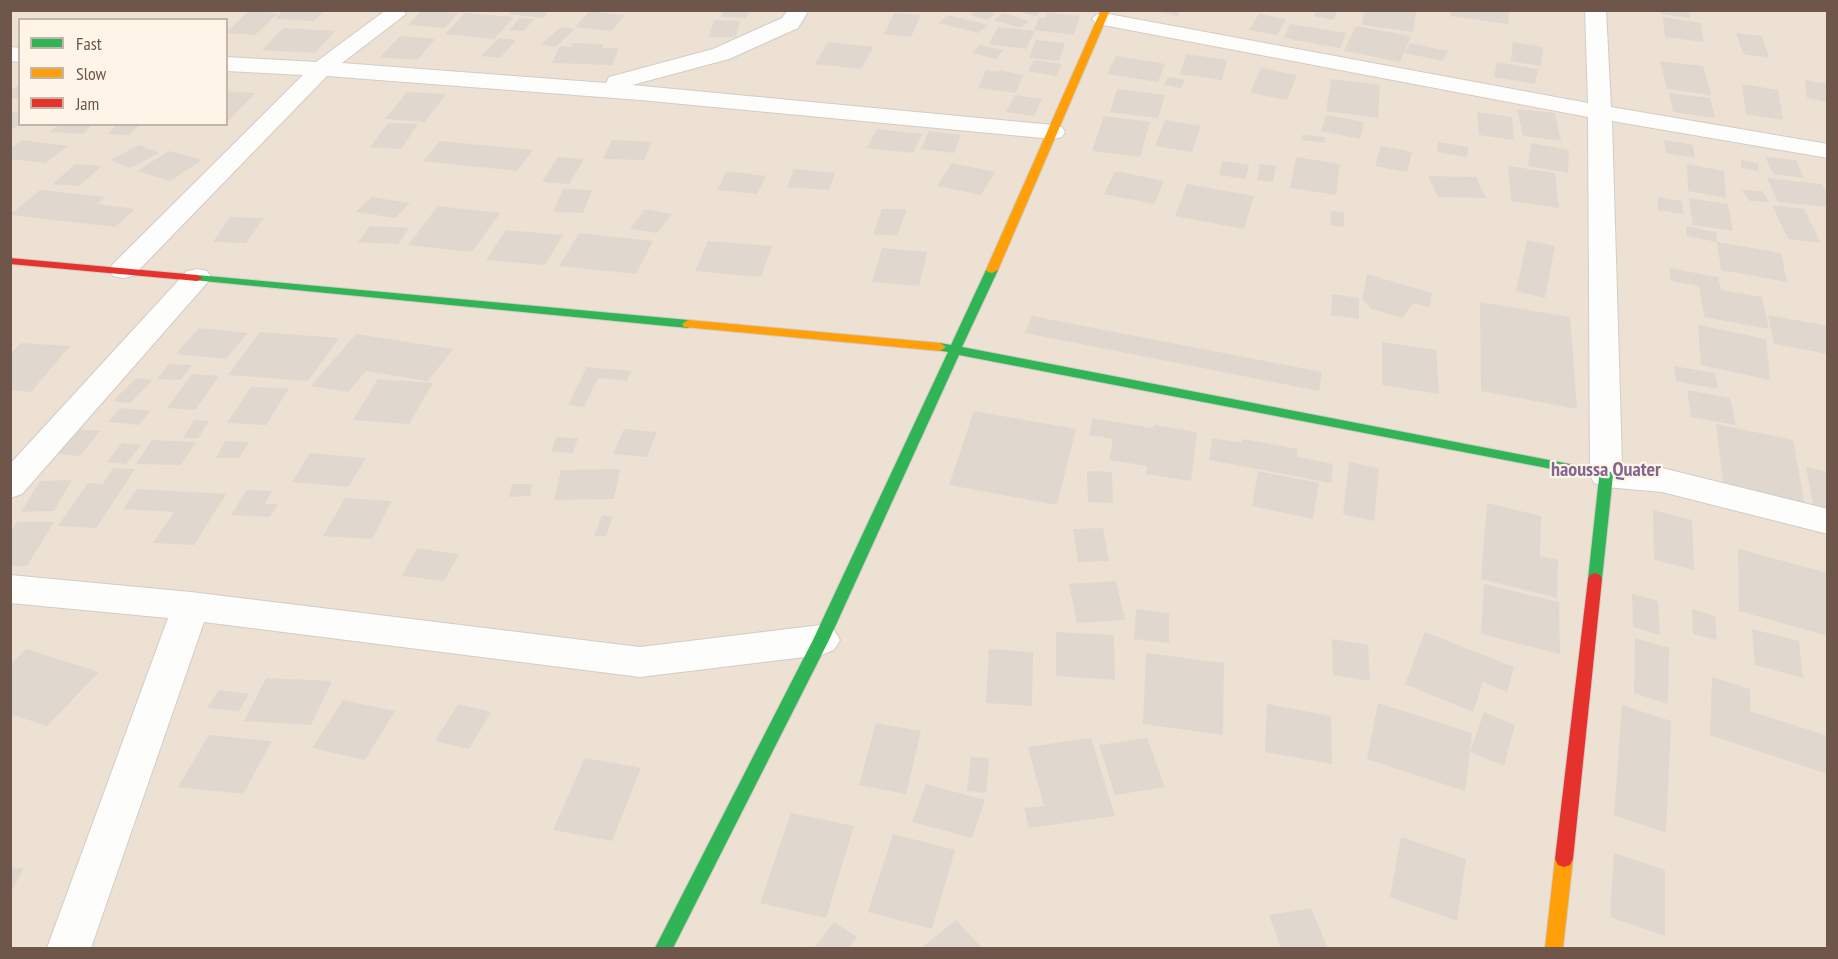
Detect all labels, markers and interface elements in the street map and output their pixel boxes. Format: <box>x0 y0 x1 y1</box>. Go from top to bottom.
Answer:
legend <box>18 18 228 126</box>
text: Fast <box>76 32 102 55</box>
text: Slow <box>76 62 106 85</box>
text: Jam <box>76 92 99 115</box>
district label: haoussa Quater <box>1551 458 1661 482</box>

